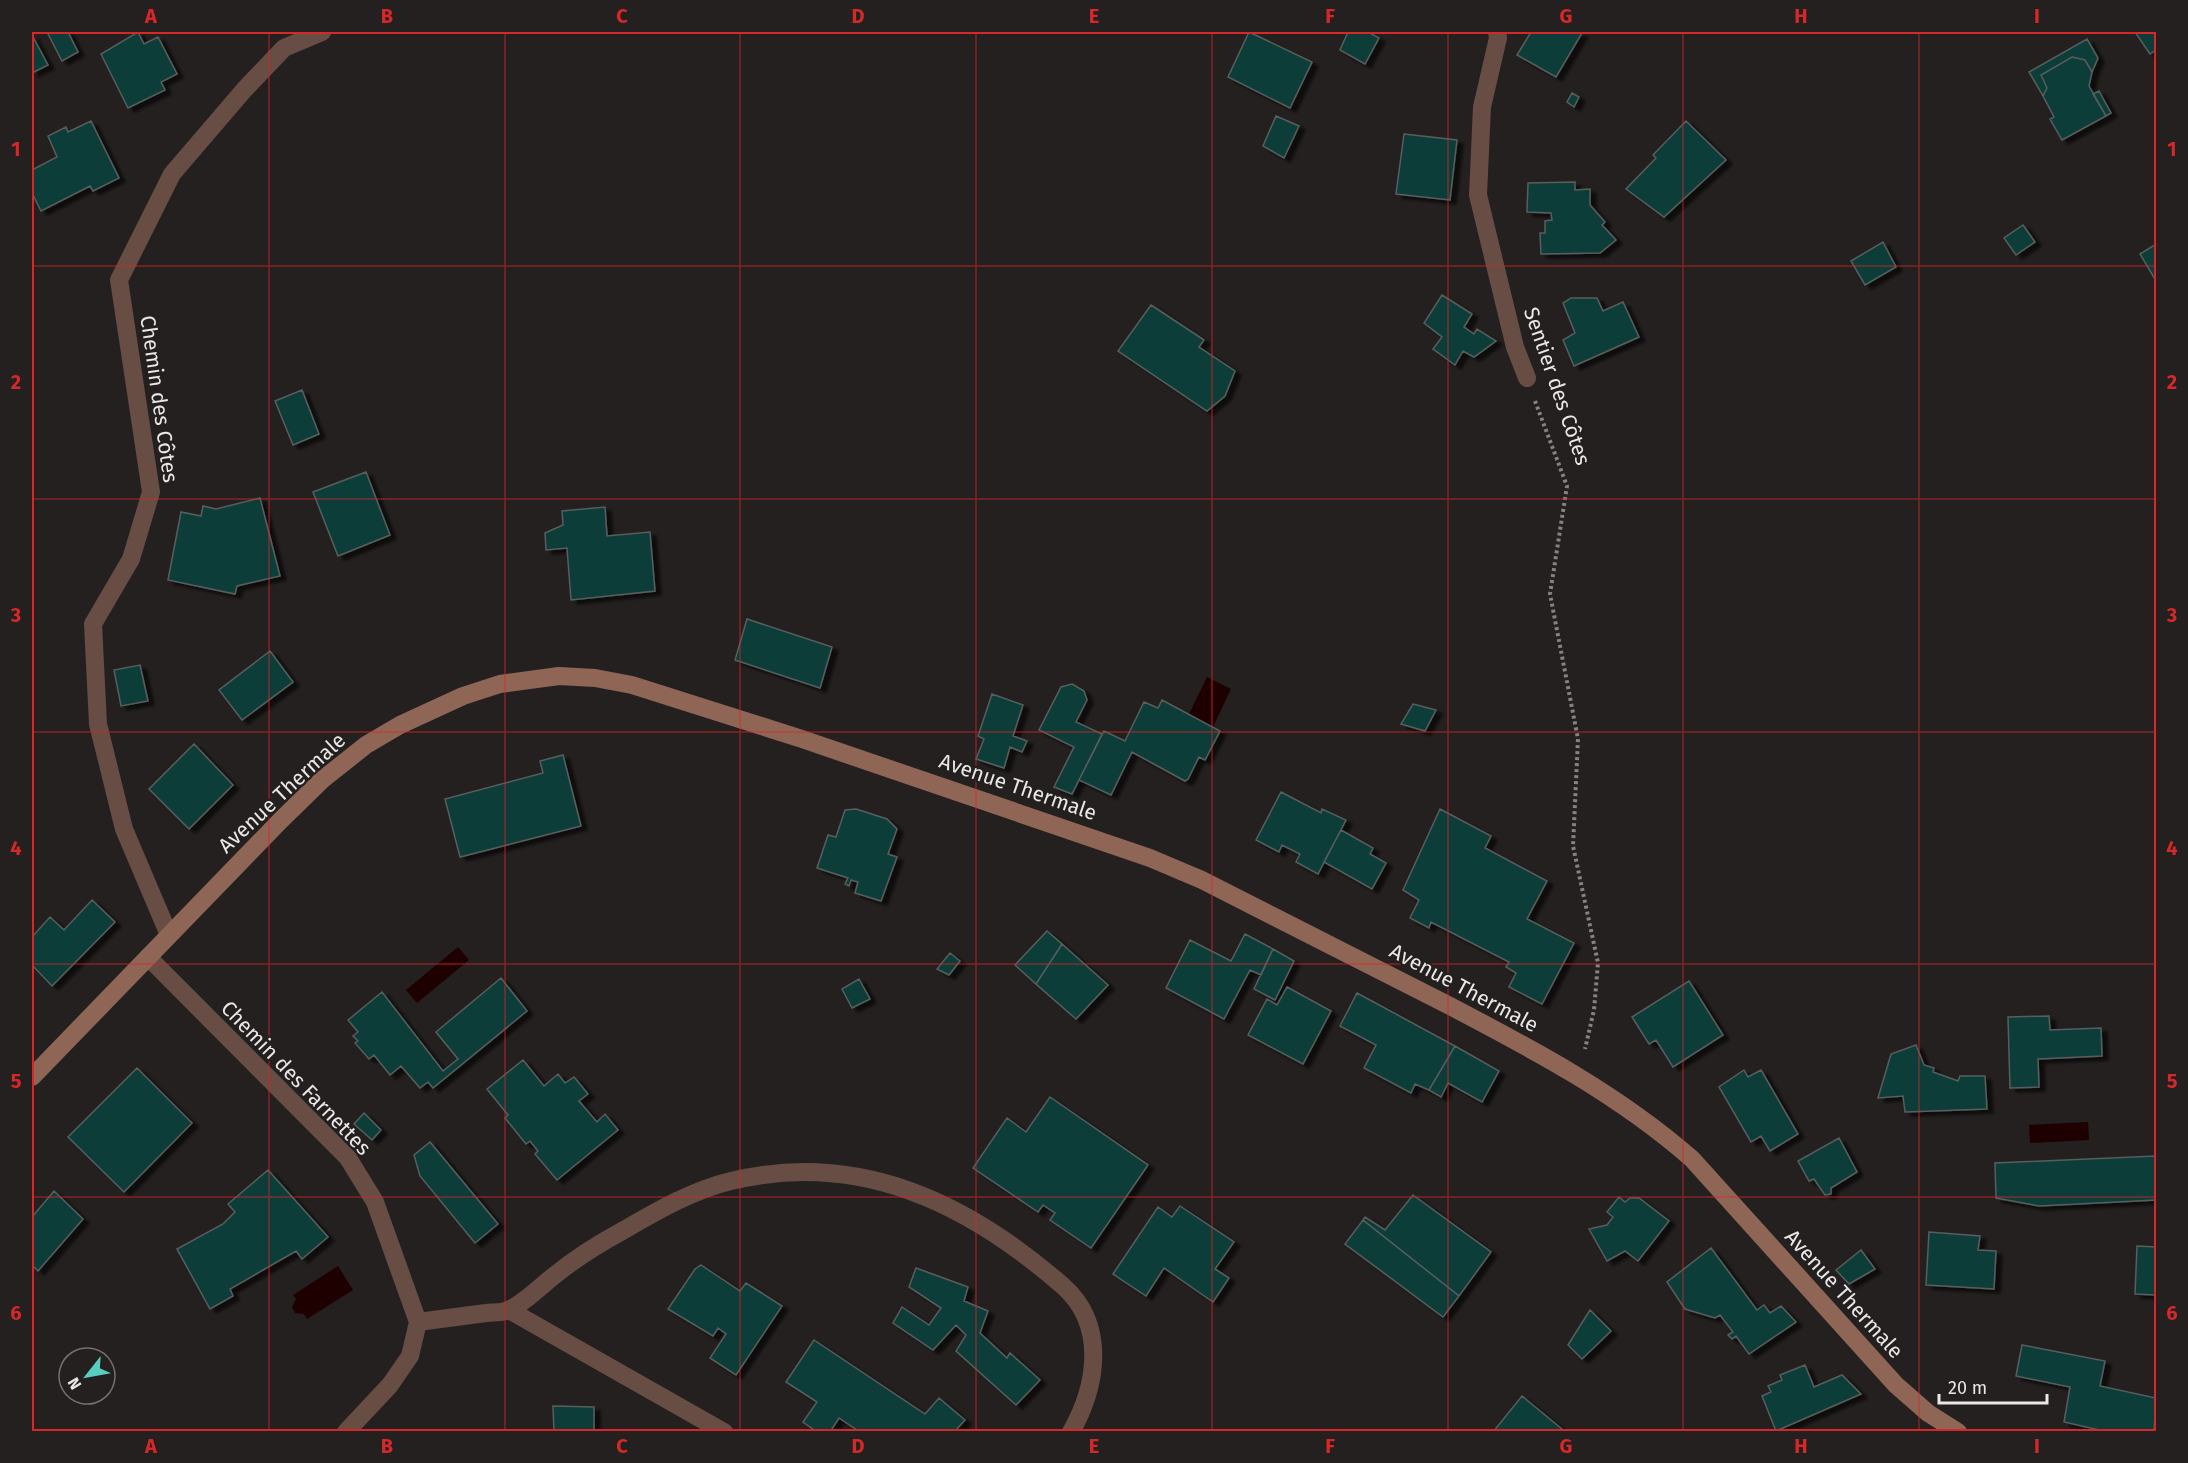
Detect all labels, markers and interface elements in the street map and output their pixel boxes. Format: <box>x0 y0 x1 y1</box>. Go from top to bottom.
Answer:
text: A <box>144 4 158 28</box>
text: B <box>381 4 393 28</box>
text: C <box>616 4 628 28</box>
text: D <box>851 4 865 28</box>
text: E <box>1089 4 1099 28</box>
text: F <box>1325 4 1335 28</box>
text: G <box>1560 4 1572 28</box>
text: H <box>1794 4 1808 28</box>
text: I <box>2034 4 2040 28</box>
text: 1 <box>11 137 21 161</box>
text: 1 <box>2167 137 2177 161</box>
street label: Sentier des Côtes <box>1518 304 1596 469</box>
street label: Chemin des Côtes <box>134 314 184 484</box>
text: 2 <box>11 370 21 394</box>
text: 2 <box>2167 370 2177 394</box>
text: 3 <box>10 603 21 627</box>
text: 3 <box>2166 603 2177 627</box>
street label: Avenue Thermale <box>213 727 351 859</box>
street label: Avenue Thermale <box>936 748 1100 826</box>
text: 4 <box>10 836 22 860</box>
text: 4 <box>2166 836 2178 860</box>
street label: Avenue Thermale <box>1385 938 1543 1038</box>
street label: Chemin des Farnettes <box>215 995 377 1161</box>
text: 5 <box>11 1069 22 1093</box>
text: 5 <box>2167 1069 2178 1093</box>
street label: Avenue Thermale <box>1779 1224 1909 1364</box>
text: 6 <box>10 1301 22 1325</box>
text: 6 <box>2166 1301 2178 1325</box>
north arrow <box>57 1346 117 1406</box>
scale bar <box>1939 1367 2047 1405</box>
text: N <box>64 1374 85 1393</box>
text: 20 m <box>1948 1377 1987 1399</box>
text: A <box>144 1434 158 1458</box>
text: B <box>381 1434 393 1458</box>
text: C <box>616 1434 628 1458</box>
text: D <box>851 1434 865 1458</box>
text: E <box>1089 1434 1099 1458</box>
text: F <box>1325 1434 1335 1458</box>
text: G <box>1560 1434 1572 1458</box>
text: H <box>1794 1434 1808 1458</box>
text: I <box>2034 1434 2040 1458</box>

